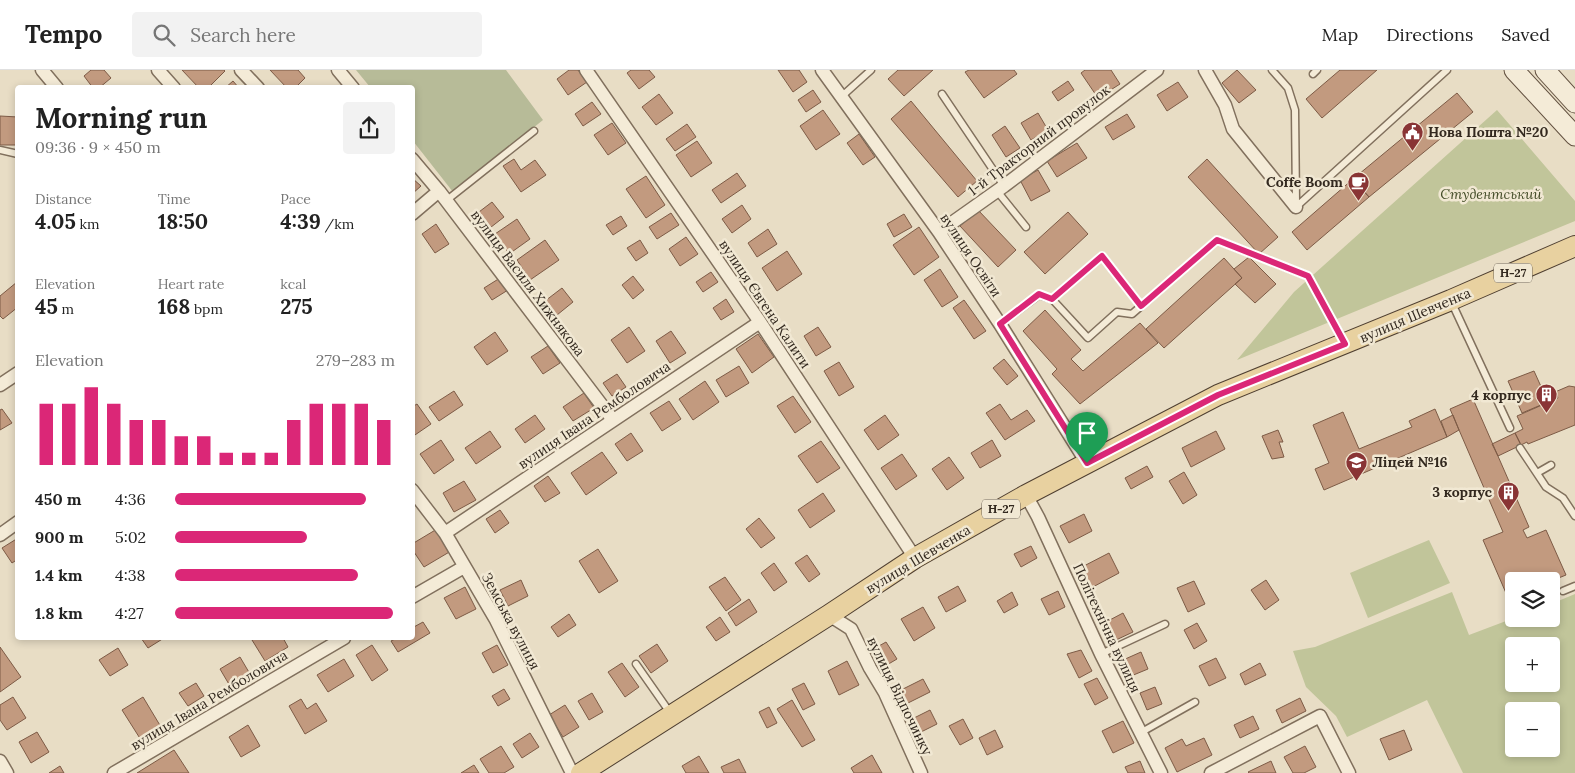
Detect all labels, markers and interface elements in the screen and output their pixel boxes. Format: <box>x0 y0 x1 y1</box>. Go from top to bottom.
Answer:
search box <box>132 12 482 57</box>
text: Tempo <box>25 19 102 50</box>
icon: search <box>150 21 178 49</box>
text: Search here <box>190 23 296 47</box>
text: Map <box>1322 23 1358 46</box>
text: Directions <box>1386 23 1473 46</box>
text: Saved <box>1501 23 1550 46</box>
street label: 1-й Тракторний провулок <box>964 80 1114 199</box>
text: Morning run <box>35 100 207 136</box>
button: share <box>343 102 395 154</box>
public building icon: Нова Пошта №20 <box>1400 120 1424 151</box>
place label: Нова Пошта №20 <box>1428 123 1549 141</box>
text: 09:36 · 9 × 450 m <box>35 137 161 157</box>
cafe icon: Coffe Boom <box>1347 170 1371 201</box>
place label: Coffe Boom <box>1266 173 1343 191</box>
park label: Студентський <box>1440 185 1542 203</box>
text: Distance <box>35 190 92 208</box>
text: Time <box>158 190 191 208</box>
text: Pace <box>280 190 311 208</box>
street label: вулиця Василя Хижнякова <box>467 206 589 360</box>
text: 4.05 <box>35 208 76 235</box>
text: 18:50 <box>158 208 208 235</box>
text: 4:39 <box>280 208 321 235</box>
street label: вулиця Освіти <box>936 210 1006 300</box>
text: km <box>76 215 99 233</box>
text: /km <box>321 215 354 233</box>
street label: вулиця Євгена Калити <box>715 236 815 372</box>
road number: Н-27 <box>1494 264 1532 282</box>
text: Elevation <box>35 275 95 293</box>
text: Heart rate <box>158 275 224 293</box>
text: kcal <box>280 275 306 293</box>
street label: вулиця Шевченка <box>1357 283 1473 347</box>
text: 45 <box>35 293 58 320</box>
text: 168 <box>158 293 190 320</box>
text: 275 <box>280 293 313 320</box>
text: m <box>58 300 74 318</box>
text: bpm <box>190 300 223 318</box>
text: Elevation <box>35 350 104 370</box>
text: 279–283 m <box>316 350 395 370</box>
street label: вулиця Івана Ремболовича <box>514 357 674 473</box>
building icon: 4 корпус <box>1535 383 1559 414</box>
place label: 4 корпус <box>1471 386 1532 404</box>
pin <box>1066 412 1108 463</box>
icon: arrive <box>1073 419 1101 447</box>
school or university icon: Ліцей №16 <box>1344 450 1368 481</box>
place label: Ліцей №16 <box>1372 453 1448 471</box>
building icon: 3 корпус <box>1496 480 1520 511</box>
place label: 3 корпус <box>1432 483 1493 501</box>
text: 450 m <box>35 489 82 509</box>
text: 4:36 <box>115 489 146 509</box>
road number: Н-27 <box>982 499 1020 518</box>
street label: вулиця Шевченка <box>862 521 974 597</box>
text: 900 m <box>35 527 84 547</box>
text: 5:02 <box>115 527 146 547</box>
street label: Політехнічна вулиця <box>1069 560 1145 696</box>
text: 1.4 km <box>35 565 82 585</box>
text: 4:38 <box>115 565 146 585</box>
street label: Земська вулиця <box>478 569 544 673</box>
map controls <box>1505 572 1560 757</box>
button: layers <box>1505 572 1560 627</box>
text: 1.8 km <box>35 603 83 623</box>
text: 4:27 <box>115 603 144 623</box>
street label: вулиця Відпочинку <box>864 634 937 759</box>
button: + <box>1505 637 1560 692</box>
street label: вулиця Івана Ремболовича <box>127 646 291 754</box>
button: − <box>1505 702 1560 757</box>

